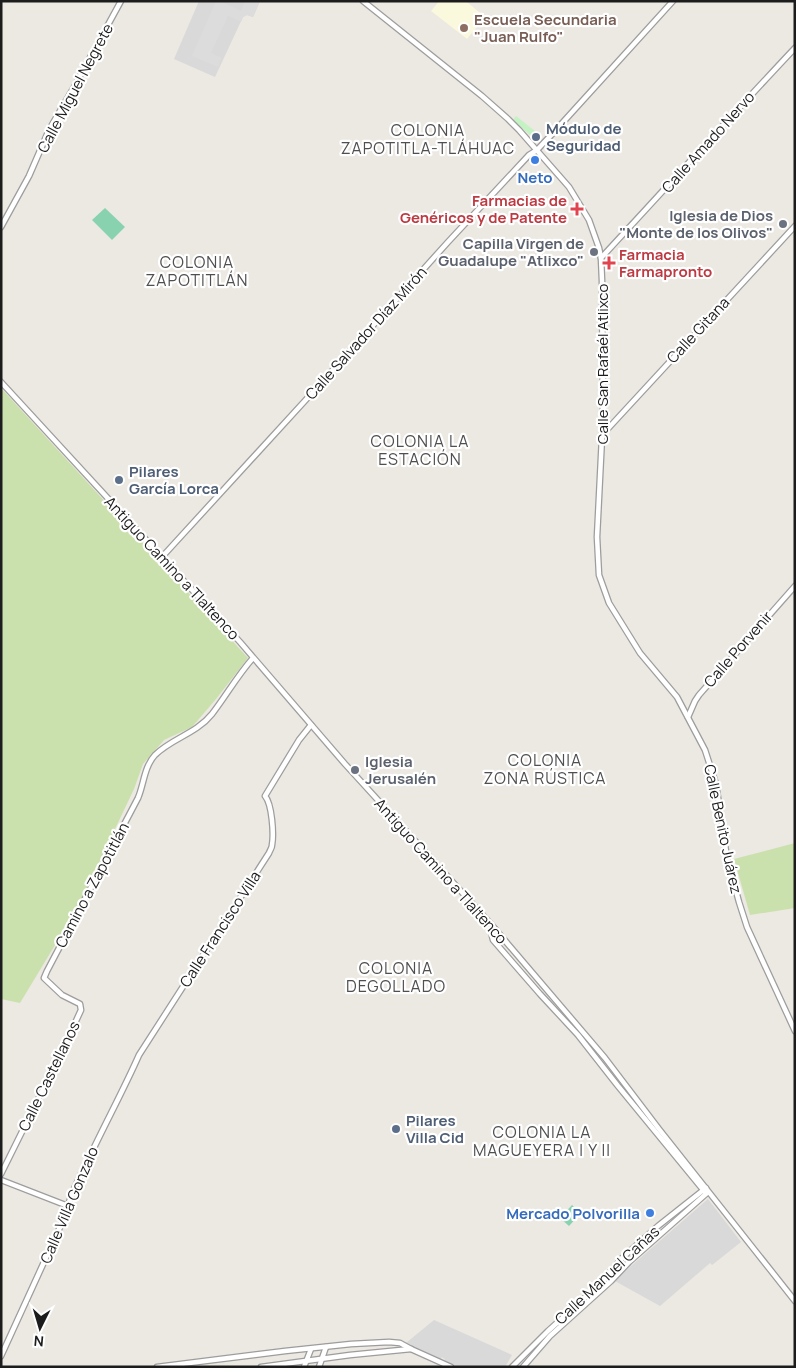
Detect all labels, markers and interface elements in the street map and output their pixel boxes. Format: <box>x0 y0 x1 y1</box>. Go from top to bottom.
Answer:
place label: Escuela Secundaria "Juan Rulfo" <box>474 9 617 47</box>
street label: Calle Miguel Negrete <box>32 20 118 156</box>
marker: Escuela Secundaria "Juan Rulfo" <box>458 22 470 34</box>
street label: Calle Amado Nervo <box>657 87 759 197</box>
place label: Módulo de Seguridad <box>546 118 622 156</box>
district label: COLONIA ZAPOTITLA-TLÁHUAC <box>341 119 515 159</box>
marker: Módulo de Seguridad <box>530 131 542 143</box>
marker: Neto <box>529 154 541 166</box>
place label: Neto <box>517 167 553 188</box>
place label: Farmacias de Genéricos y de Patente <box>400 190 567 228</box>
marker: Farmacias de Genéricos y de Patente <box>571 203 583 215</box>
place label: Iglesia de Dios "Monte de los Olivos" <box>619 205 773 243</box>
marker: Iglesia de Dios "Monte de los Olivos" <box>777 218 789 230</box>
place label: Capilla Virgen de Guadalupe "Atlixco" <box>438 233 584 271</box>
place label: Farmacia Farmapronto <box>619 244 712 282</box>
marker: Capilla Virgen de Guadalupe "Atlixco" <box>588 246 600 258</box>
district label: COLONIA ZAPOTITLÁN <box>146 251 248 291</box>
marker: Farmacia Farmapronto <box>603 257 615 269</box>
street label: Calle Salvador Díaz Mirón <box>300 262 432 404</box>
street label: Calle San Rafaél Atlixco <box>592 284 613 444</box>
street label: Calle Gitana <box>662 292 734 368</box>
district label: COLONIA LA ESTACIÓN <box>371 430 469 470</box>
place label: Pilares García Lorca <box>129 461 219 499</box>
marker: Pilares García Lorca <box>113 474 125 486</box>
street label: Antiguo Camino a Tlaltenco <box>100 492 244 644</box>
street label: Calle Porvenir <box>699 606 777 692</box>
district label: COLONIA ZONA RÚSTICA <box>484 749 606 789</box>
place label: Iglesia Jerusalén <box>365 751 436 789</box>
street label: Calle Benito Juárez <box>699 762 747 896</box>
marker: Iglesia Jerusalén <box>349 764 361 776</box>
street label: Antiguo Camino a Tlaltenco <box>370 794 512 948</box>
street label: Camino a Zapotitlán <box>50 819 134 951</box>
street label: Calle Francisco Villa <box>175 867 265 991</box>
district label: COLONIA DEGOLLADO <box>346 957 446 997</box>
street label: Calle Castellanos <box>13 1017 85 1135</box>
place label: Pilares Villa Cid <box>406 1110 464 1148</box>
district label: COLONIA LA MAGUEYERA I Y II <box>473 1121 611 1161</box>
marker: Pilares Villa Cid <box>390 1123 402 1135</box>
street label: Calle Villa Gonzalo <box>35 1143 103 1267</box>
place label: Mercado Polvorilla <box>506 1203 640 1224</box>
marker: Mercado Polvorilla <box>644 1207 656 1219</box>
street label: Calle Manuel Cañas <box>550 1221 664 1329</box>
north arrow <box>15 1303 65 1353</box>
text: N <box>33 1332 45 1351</box>

